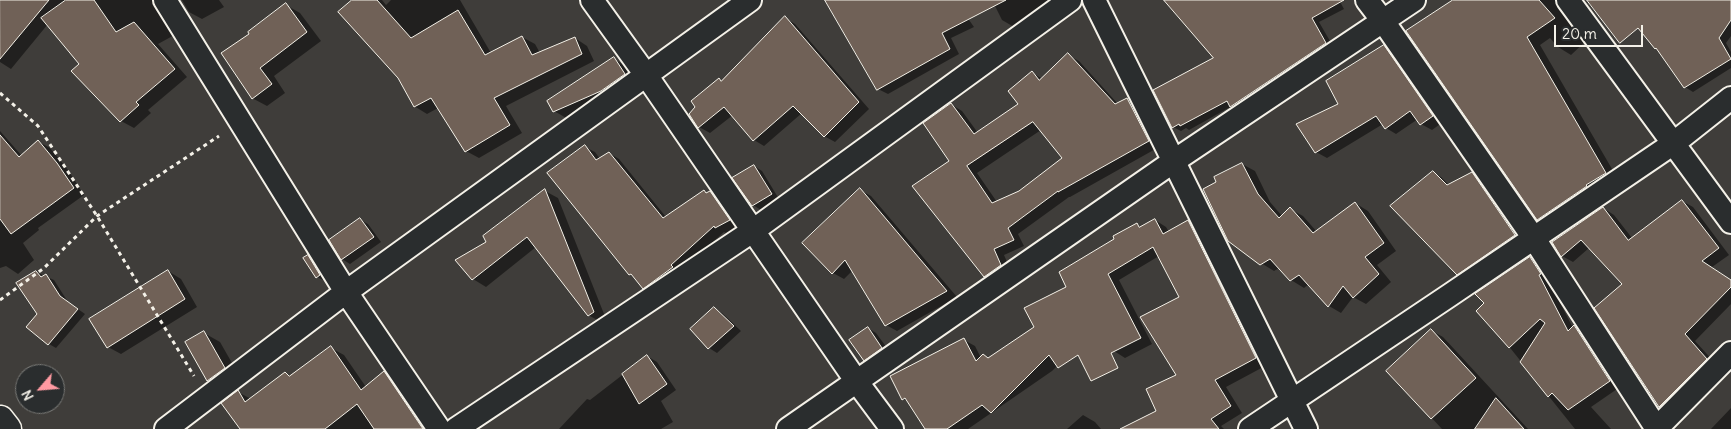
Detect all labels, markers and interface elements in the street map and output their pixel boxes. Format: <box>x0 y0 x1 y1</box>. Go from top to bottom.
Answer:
scale bar <box>1556 15 1645 47</box>
text: 20 m <box>1562 24 1597 43</box>
north arrow <box>15 364 65 414</box>
text: N <box>17 387 38 404</box>

